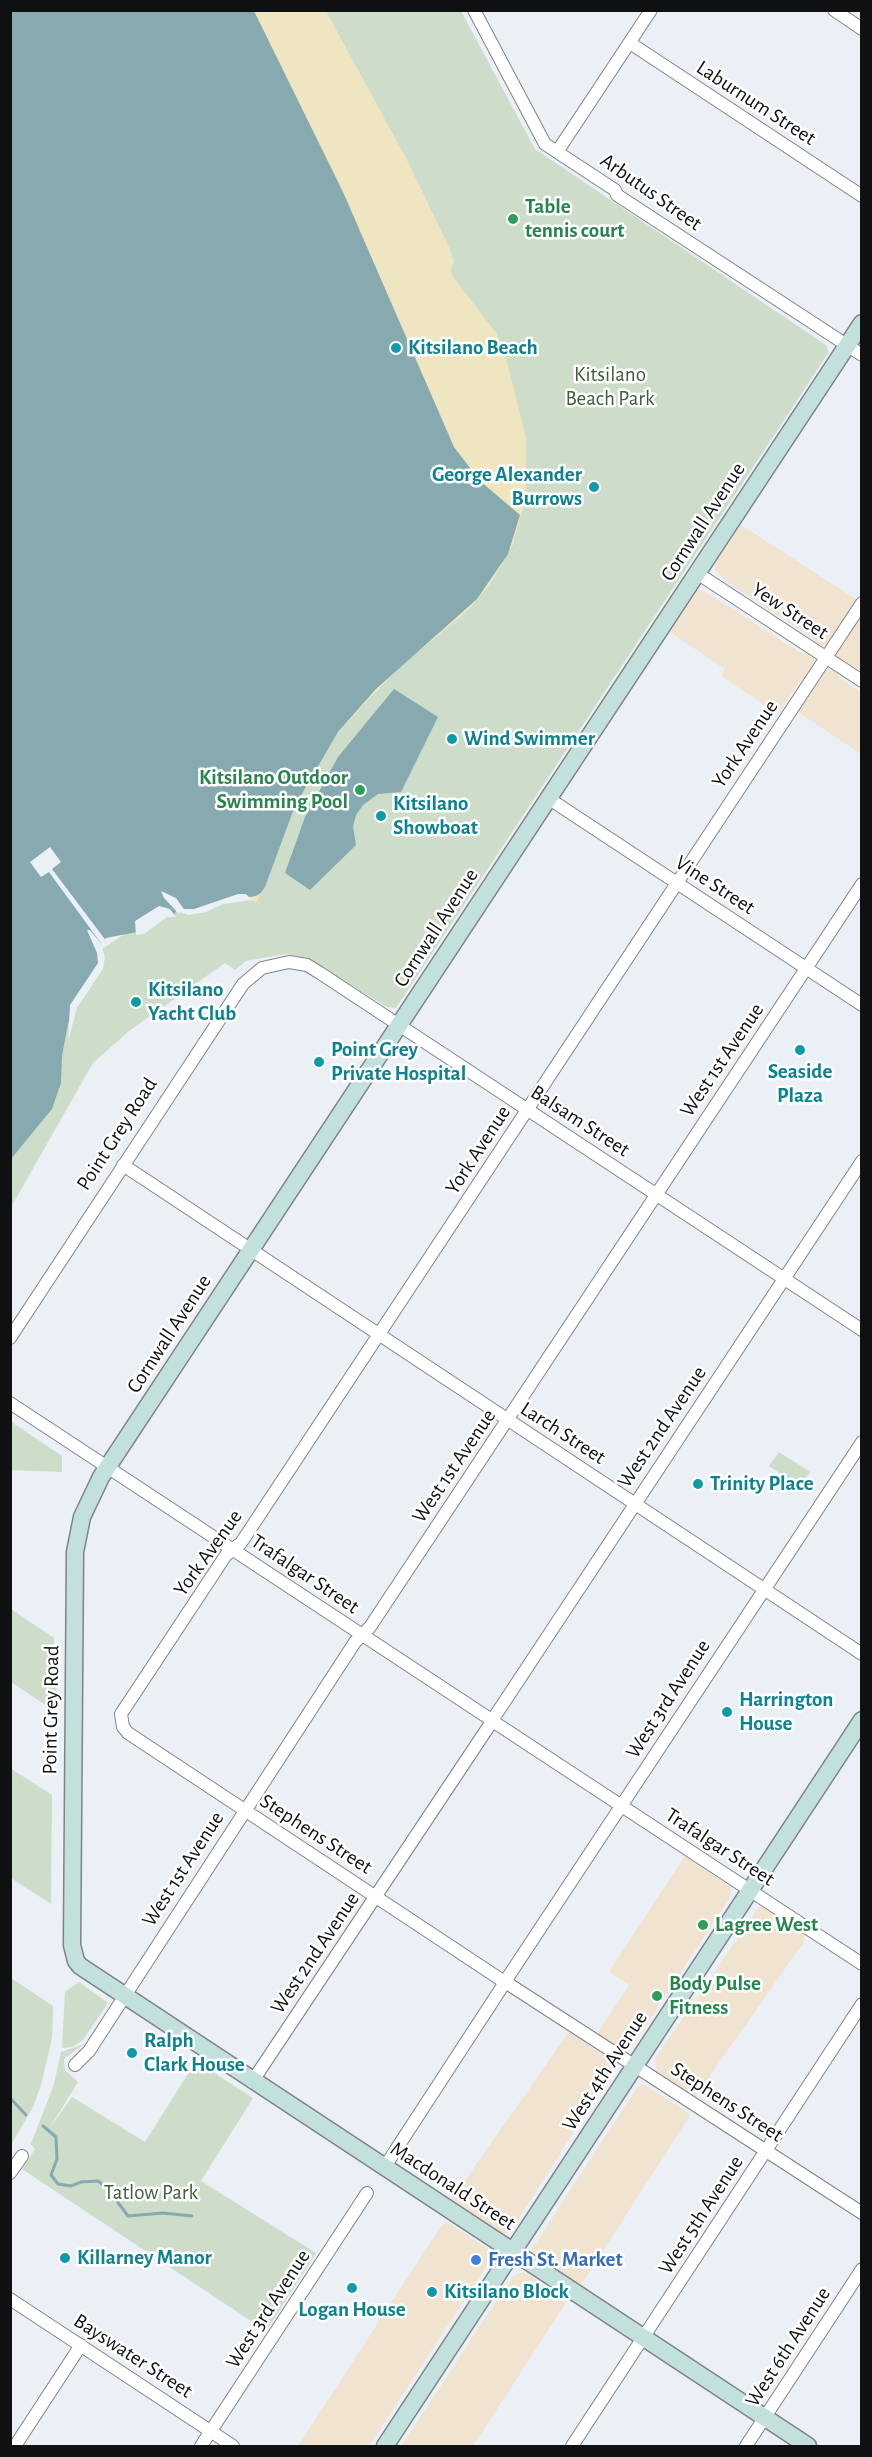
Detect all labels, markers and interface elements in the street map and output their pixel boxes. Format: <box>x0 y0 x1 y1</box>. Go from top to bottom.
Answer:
street label: Laburnum Street <box>691 55 821 151</box>
street label: Arbutus Street <box>595 148 707 236</box>
place label: Table tennis court <box>525 194 624 244</box>
marker: Table tennis court <box>506 212 520 226</box>
place label: Kitsilano Beach <box>408 335 538 361</box>
marker: Kitsilano Beach <box>389 341 403 355</box>
park label: Kitsilano Beach Park <box>565 362 655 412</box>
street label: Cornwall Avenue <box>655 458 751 586</box>
place label: George Alexander Burrows <box>432 462 582 512</box>
marker: George Alexander Burrows <box>587 480 601 494</box>
street label: Yew Street <box>747 577 833 645</box>
street label: York Avenue <box>706 695 784 793</box>
place label: Wind Swimmer <box>464 726 595 752</box>
marker: Wind Swimmer <box>445 732 459 746</box>
place label: Kitsilano Outdoor Swimming Pool <box>199 765 348 815</box>
marker: Kitsilano Outdoor Swimming Pool <box>353 783 367 797</box>
place label: Kitsilano Showboat <box>393 791 478 841</box>
marker: Kitsilano Showboat <box>374 809 388 823</box>
street label: Vine Street <box>670 850 760 920</box>
street label: Cornwall Avenue <box>388 864 484 992</box>
place label: Kitsilano Yacht Club <box>148 977 236 1027</box>
marker: Kitsilano Yacht Club <box>129 995 143 1009</box>
street label: West 1st Avenue <box>675 998 769 1122</box>
place label: Point Grey Private Hospital <box>331 1037 466 1087</box>
marker: Seaside Plaza <box>793 1043 807 1057</box>
marker: Point Grey Private Hospital <box>312 1055 326 1069</box>
place label: Seaside Plaza <box>768 1059 832 1109</box>
street label: Point Grey Road <box>71 1073 163 1195</box>
street label: Balsam Street <box>526 1080 634 1162</box>
street label: York Avenue <box>440 1101 516 1199</box>
street label: Cornwall Avenue <box>121 1270 217 1398</box>
street label: West 2nd Avenue <box>612 1361 712 1493</box>
street label: Larch Street <box>516 1396 610 1470</box>
street label: West 1st Avenue <box>407 1404 501 1528</box>
place label: Trinity Place <box>710 1471 814 1497</box>
marker: Trinity Place <box>691 1477 705 1491</box>
street label: York Avenue <box>168 1505 248 1601</box>
street label: Trafalgar Street <box>246 1529 364 1619</box>
street label: West 3rd Avenue <box>620 1635 716 1763</box>
street label: Point Grey Road <box>37 1645 65 1775</box>
place label: Harrington House <box>739 1687 833 1737</box>
marker: Harrington House <box>720 1705 734 1719</box>
street label: Stephens Street <box>255 1788 377 1880</box>
street label: Trafalgar Street <box>661 1802 779 1892</box>
street label: West 1st Avenue <box>137 1807 229 1931</box>
street label: West 2nd Avenue <box>265 1887 365 2019</box>
place label: Lagree West <box>715 1912 818 1938</box>
marker: Lagree West <box>696 1918 710 1932</box>
place label: Body Pulse Fitness <box>669 1971 761 2021</box>
marker: Body Pulse Fitness <box>650 1989 664 2003</box>
street label: West 4th Avenue <box>557 2006 653 2136</box>
place label: Ralph Clark House <box>144 2028 245 2078</box>
marker: Ralph Clark House <box>125 2046 139 2060</box>
street label: Stephens Street <box>666 2056 788 2148</box>
street label: Macdonald Street <box>385 2136 521 2236</box>
street label: West 5th Avenue <box>653 2151 749 2279</box>
park label: Tatlow Park <box>104 2180 198 2206</box>
place label: Killarney Manor <box>77 2245 212 2271</box>
street label: West 3rd Avenue <box>220 2245 316 2373</box>
place label: Fresh St. Market <box>488 2247 623 2273</box>
marker: Killarney Manor <box>58 2251 72 2265</box>
marker: Fresh St. Market <box>469 2253 483 2267</box>
place label: Kitsilano Block <box>444 2279 569 2305</box>
marker: Logan House <box>345 2281 359 2295</box>
street label: West 6th Avenue <box>740 2282 836 2412</box>
marker: Kitsilano Block <box>425 2285 439 2299</box>
place label: Logan House <box>298 2297 406 2323</box>
street label: Bayswater Street <box>69 2308 197 2404</box>

